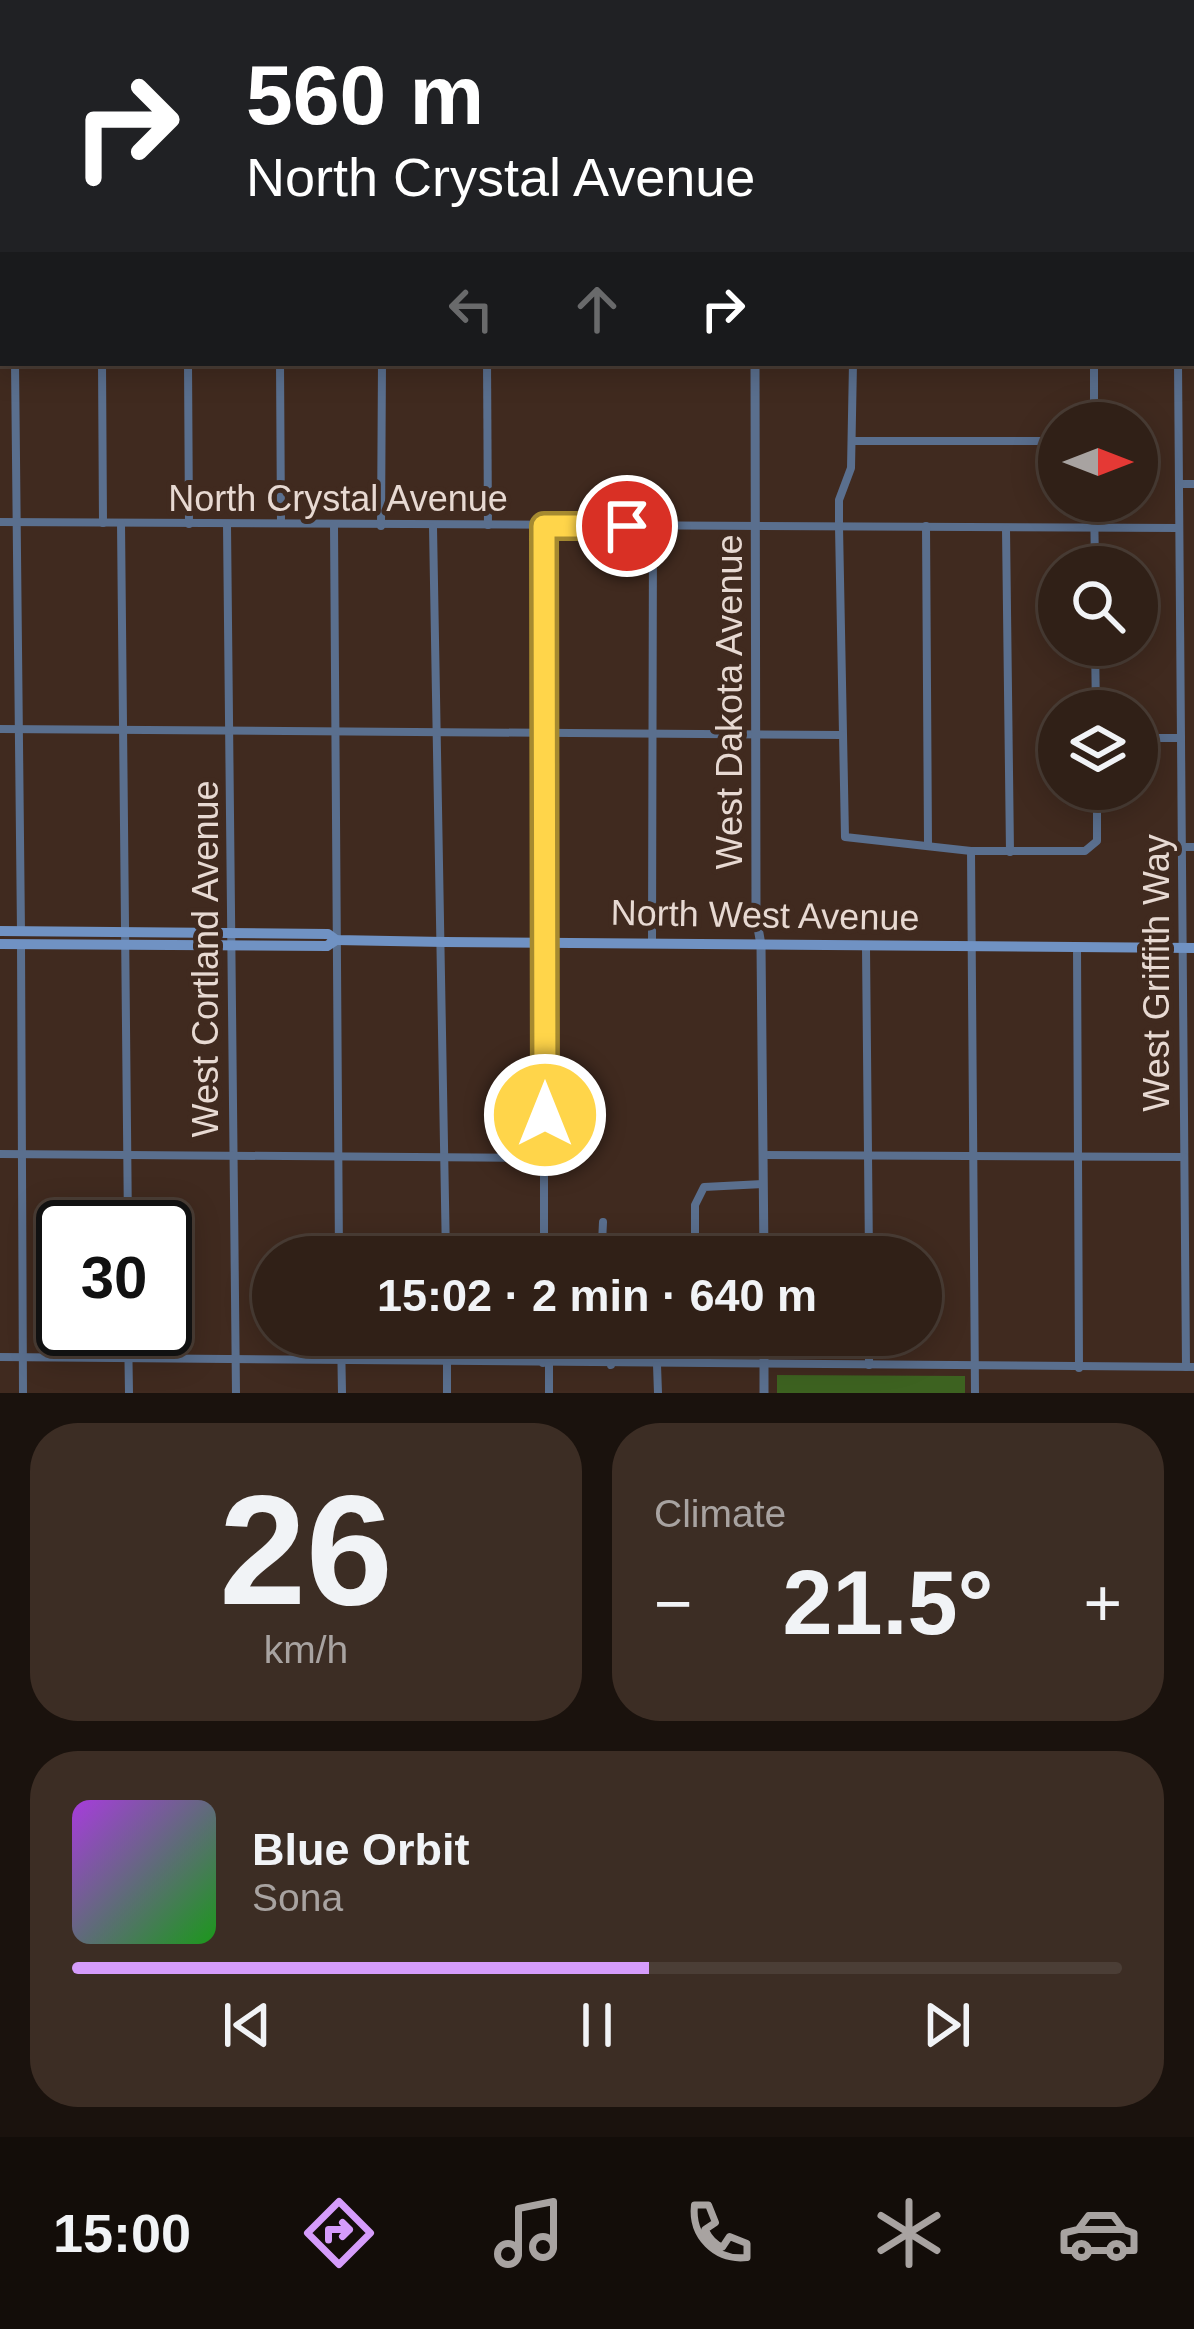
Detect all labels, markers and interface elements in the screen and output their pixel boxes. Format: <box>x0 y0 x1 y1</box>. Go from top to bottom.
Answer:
icon: right <box>48 48 204 204</box>
text: 560 m <box>246 48 484 142</box>
text: North Crystal Avenue <box>246 147 755 207</box>
icon: left <box>438 276 504 342</box>
icon: ahead <box>564 276 630 342</box>
icon: right <box>690 276 756 342</box>
north arrow <box>1038 402 1158 522</box>
map controls <box>1038 402 1158 810</box>
pin <box>576 475 678 577</box>
street label: North Crystal Avenue <box>168 478 508 519</box>
icon: arrive <box>594 493 660 559</box>
street label: West Dakota Avenue <box>709 535 750 869</box>
button: search <box>1038 546 1158 666</box>
button: layers <box>1038 690 1158 810</box>
street label: West Cortland Avenue <box>185 781 226 1137</box>
street label: West Griffith Way <box>1136 834 1177 1112</box>
street label: North West Avenue <box>610 892 920 938</box>
position arrow <box>482 1052 608 1178</box>
speed limit sign: 30 <box>36 1200 192 1356</box>
text: 15:02 · 2 min · 640 m <box>377 1270 817 1321</box>
text: 26 <box>219 1463 393 1637</box>
text: Climate <box>654 1492 786 1535</box>
text: 21.5° <box>782 1553 994 1653</box>
text: − <box>654 1566 693 1640</box>
text: + <box>1083 1566 1122 1640</box>
text: km/h <box>264 1628 348 1671</box>
text: Blue Orbit <box>252 1824 470 1875</box>
text: Sona <box>252 1876 343 1919</box>
icon: previous <box>214 1992 280 2058</box>
icon: pause <box>564 1992 630 2058</box>
icon: next <box>914 1992 980 2058</box>
icon: directions <box>297 2191 381 2275</box>
icon: music <box>487 2191 571 2275</box>
icon: phone <box>677 2191 761 2275</box>
icon: climate <box>867 2191 951 2275</box>
icon: car <box>1057 2191 1141 2275</box>
text: 15:00 <box>53 2203 191 2263</box>

